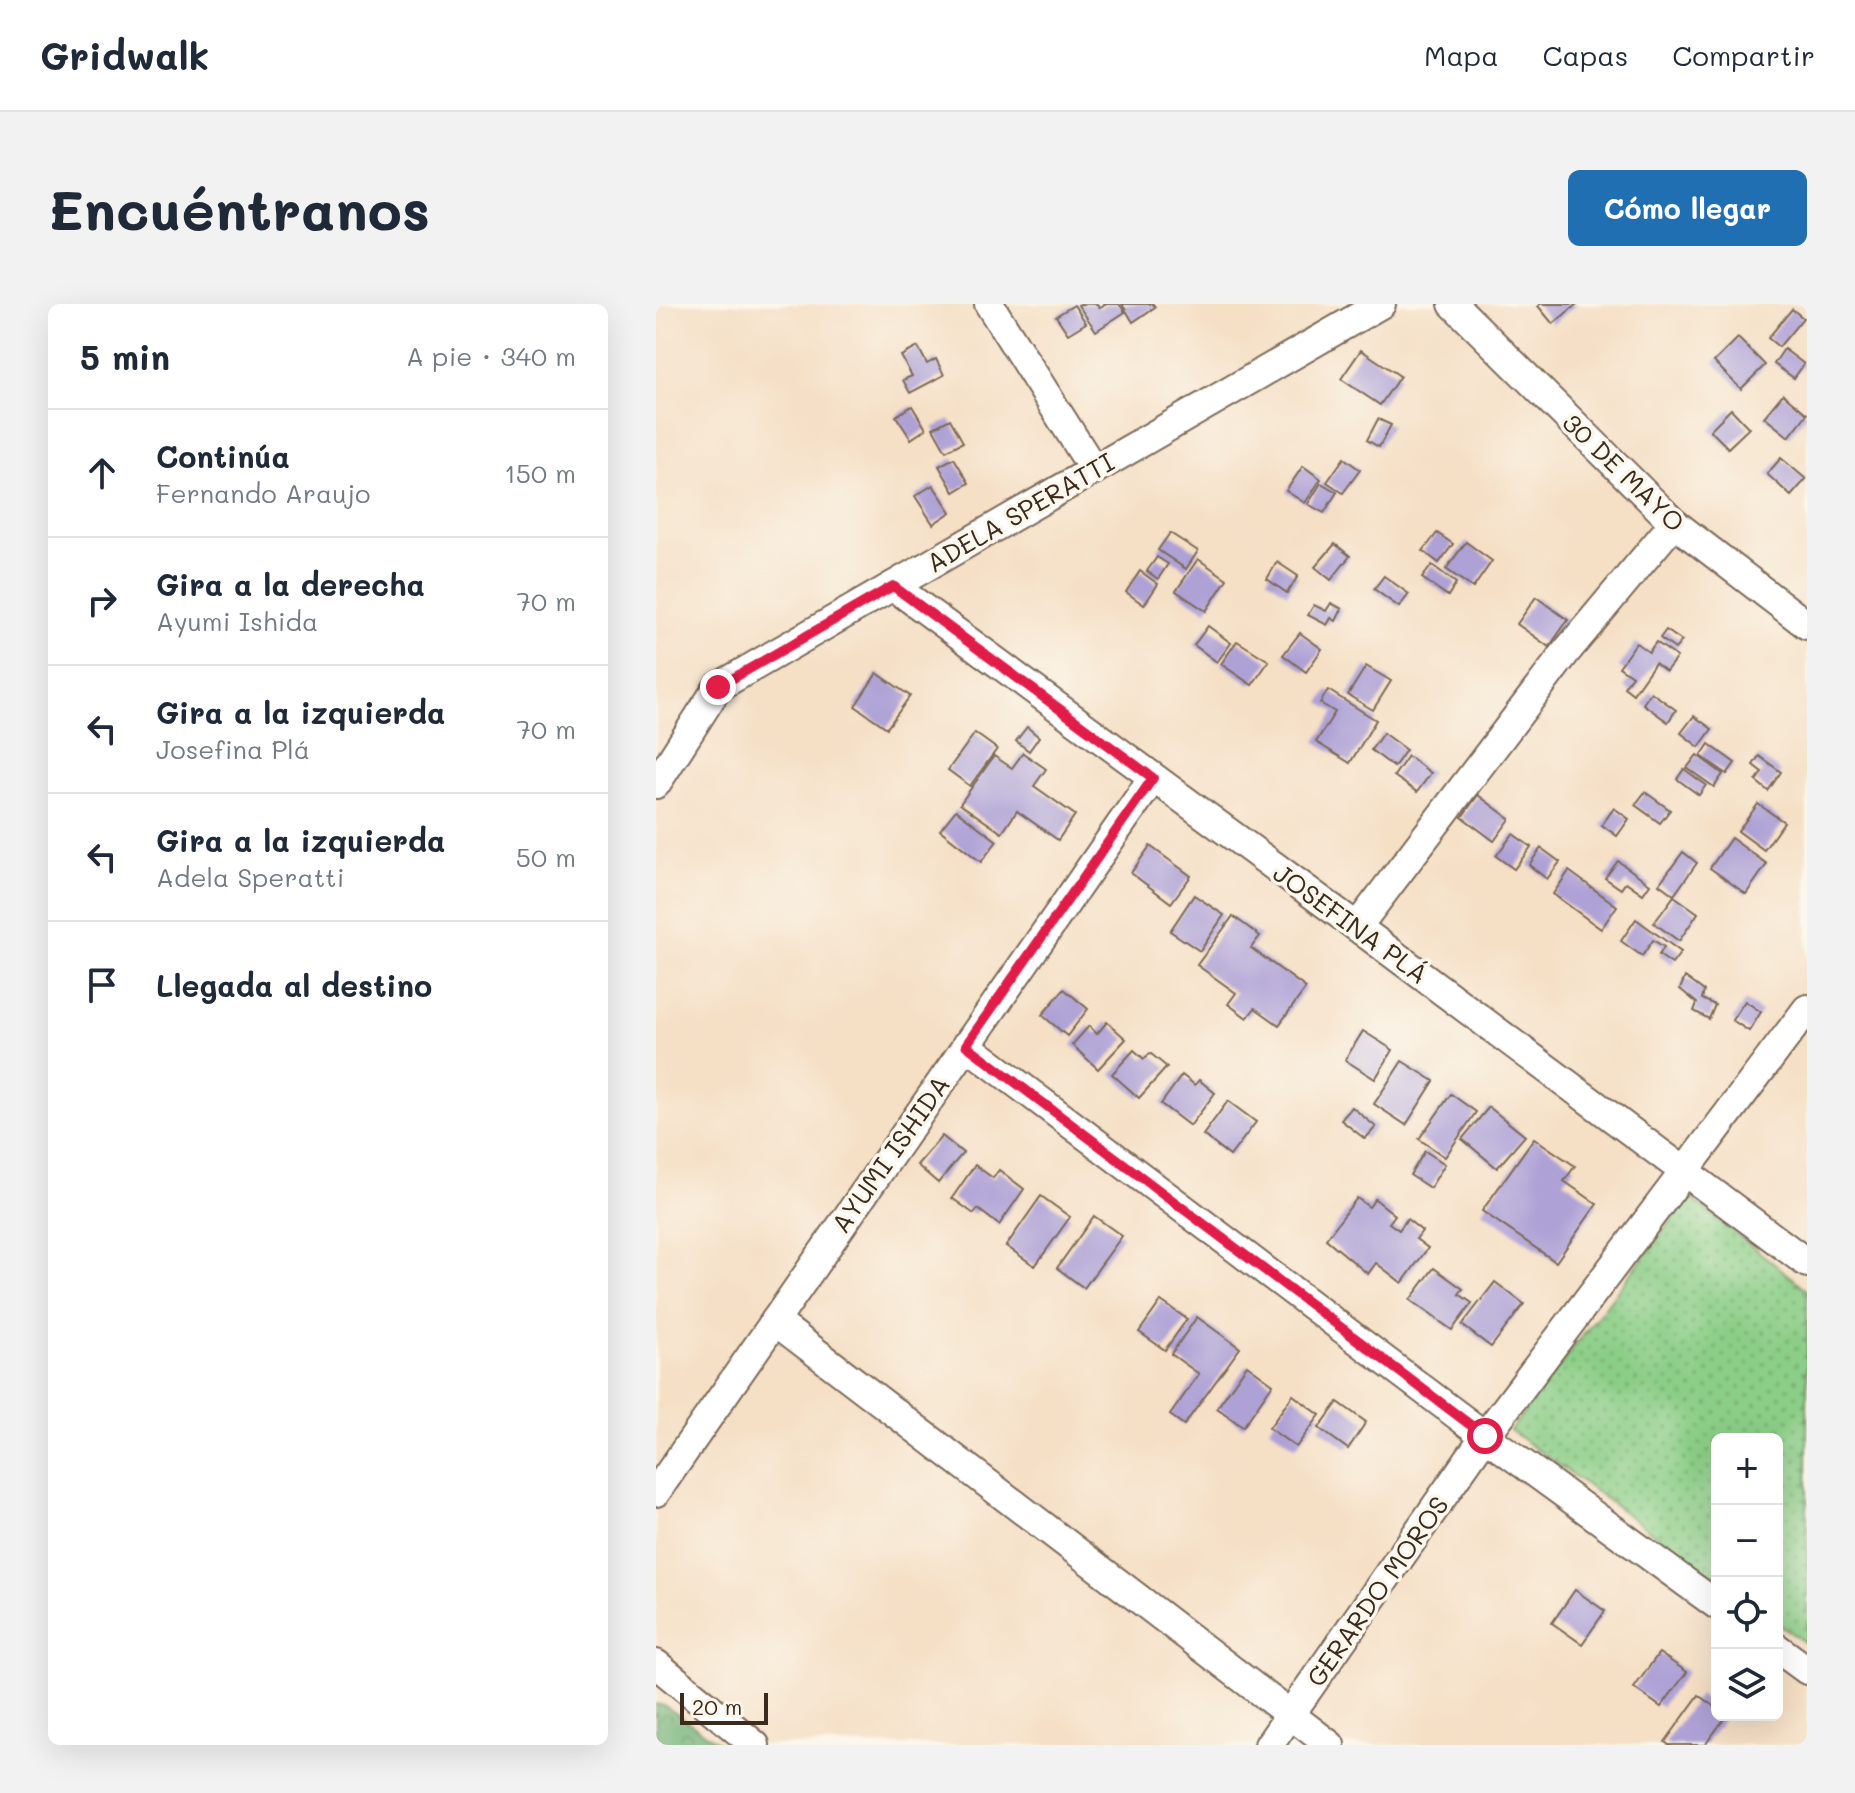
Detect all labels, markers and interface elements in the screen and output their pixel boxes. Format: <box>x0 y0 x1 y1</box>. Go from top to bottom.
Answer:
text: Gridwalk <box>40 30 209 80</box>
text: Mapa <box>1424 37 1499 73</box>
text: Capas <box>1543 37 1628 73</box>
text: Compartir <box>1672 37 1815 73</box>
button: Cómo llegar <box>1568 170 1807 246</box>
text: Encuéntranos <box>48 172 430 245</box>
text: 5 min <box>80 334 170 379</box>
text: A pie · 340 m <box>406 339 576 373</box>
street label: 30 DE MAYO <box>1556 405 1692 539</box>
text: Continúa <box>156 436 290 476</box>
street label: ADELA SPERATTI <box>920 444 1120 580</box>
icon: ahead <box>80 451 124 495</box>
text: 150 m <box>504 456 576 490</box>
text: Fernando Araujo <box>156 476 371 510</box>
text: Gira a la derecha <box>156 564 425 604</box>
icon: right <box>80 579 124 623</box>
text: 70 m <box>516 584 576 618</box>
text: Ayumi Ishida <box>156 604 318 638</box>
route end <box>700 669 736 705</box>
text: Gira a la izquierda <box>156 692 445 732</box>
icon: left <box>80 707 124 751</box>
text: 70 m <box>516 712 576 746</box>
text: Josefina Plá <box>156 732 310 766</box>
text: Gira a la izquierda <box>156 820 445 860</box>
icon: left <box>80 835 124 879</box>
text: 50 m <box>516 840 576 874</box>
street label: JOSEFINA PLÁ <box>1267 855 1435 991</box>
text: Adela Speratti <box>156 860 344 894</box>
icon: arrive <box>80 963 124 1007</box>
text: Llegada al destino <box>156 965 432 1005</box>
street label: AYUMI ISHIDA <box>823 1069 957 1239</box>
route start <box>1467 1418 1503 1454</box>
map controls <box>1711 1433 1783 1721</box>
button: + <box>1711 1433 1783 1505</box>
street label: GERARDO MOROS <box>1298 1489 1456 1693</box>
button: − <box>1711 1505 1783 1577</box>
button: locate <box>1711 1577 1783 1649</box>
button: layers <box>1711 1649 1783 1721</box>
scale bar <box>680 1689 768 1725</box>
text: 20 m <box>692 1692 742 1721</box>

